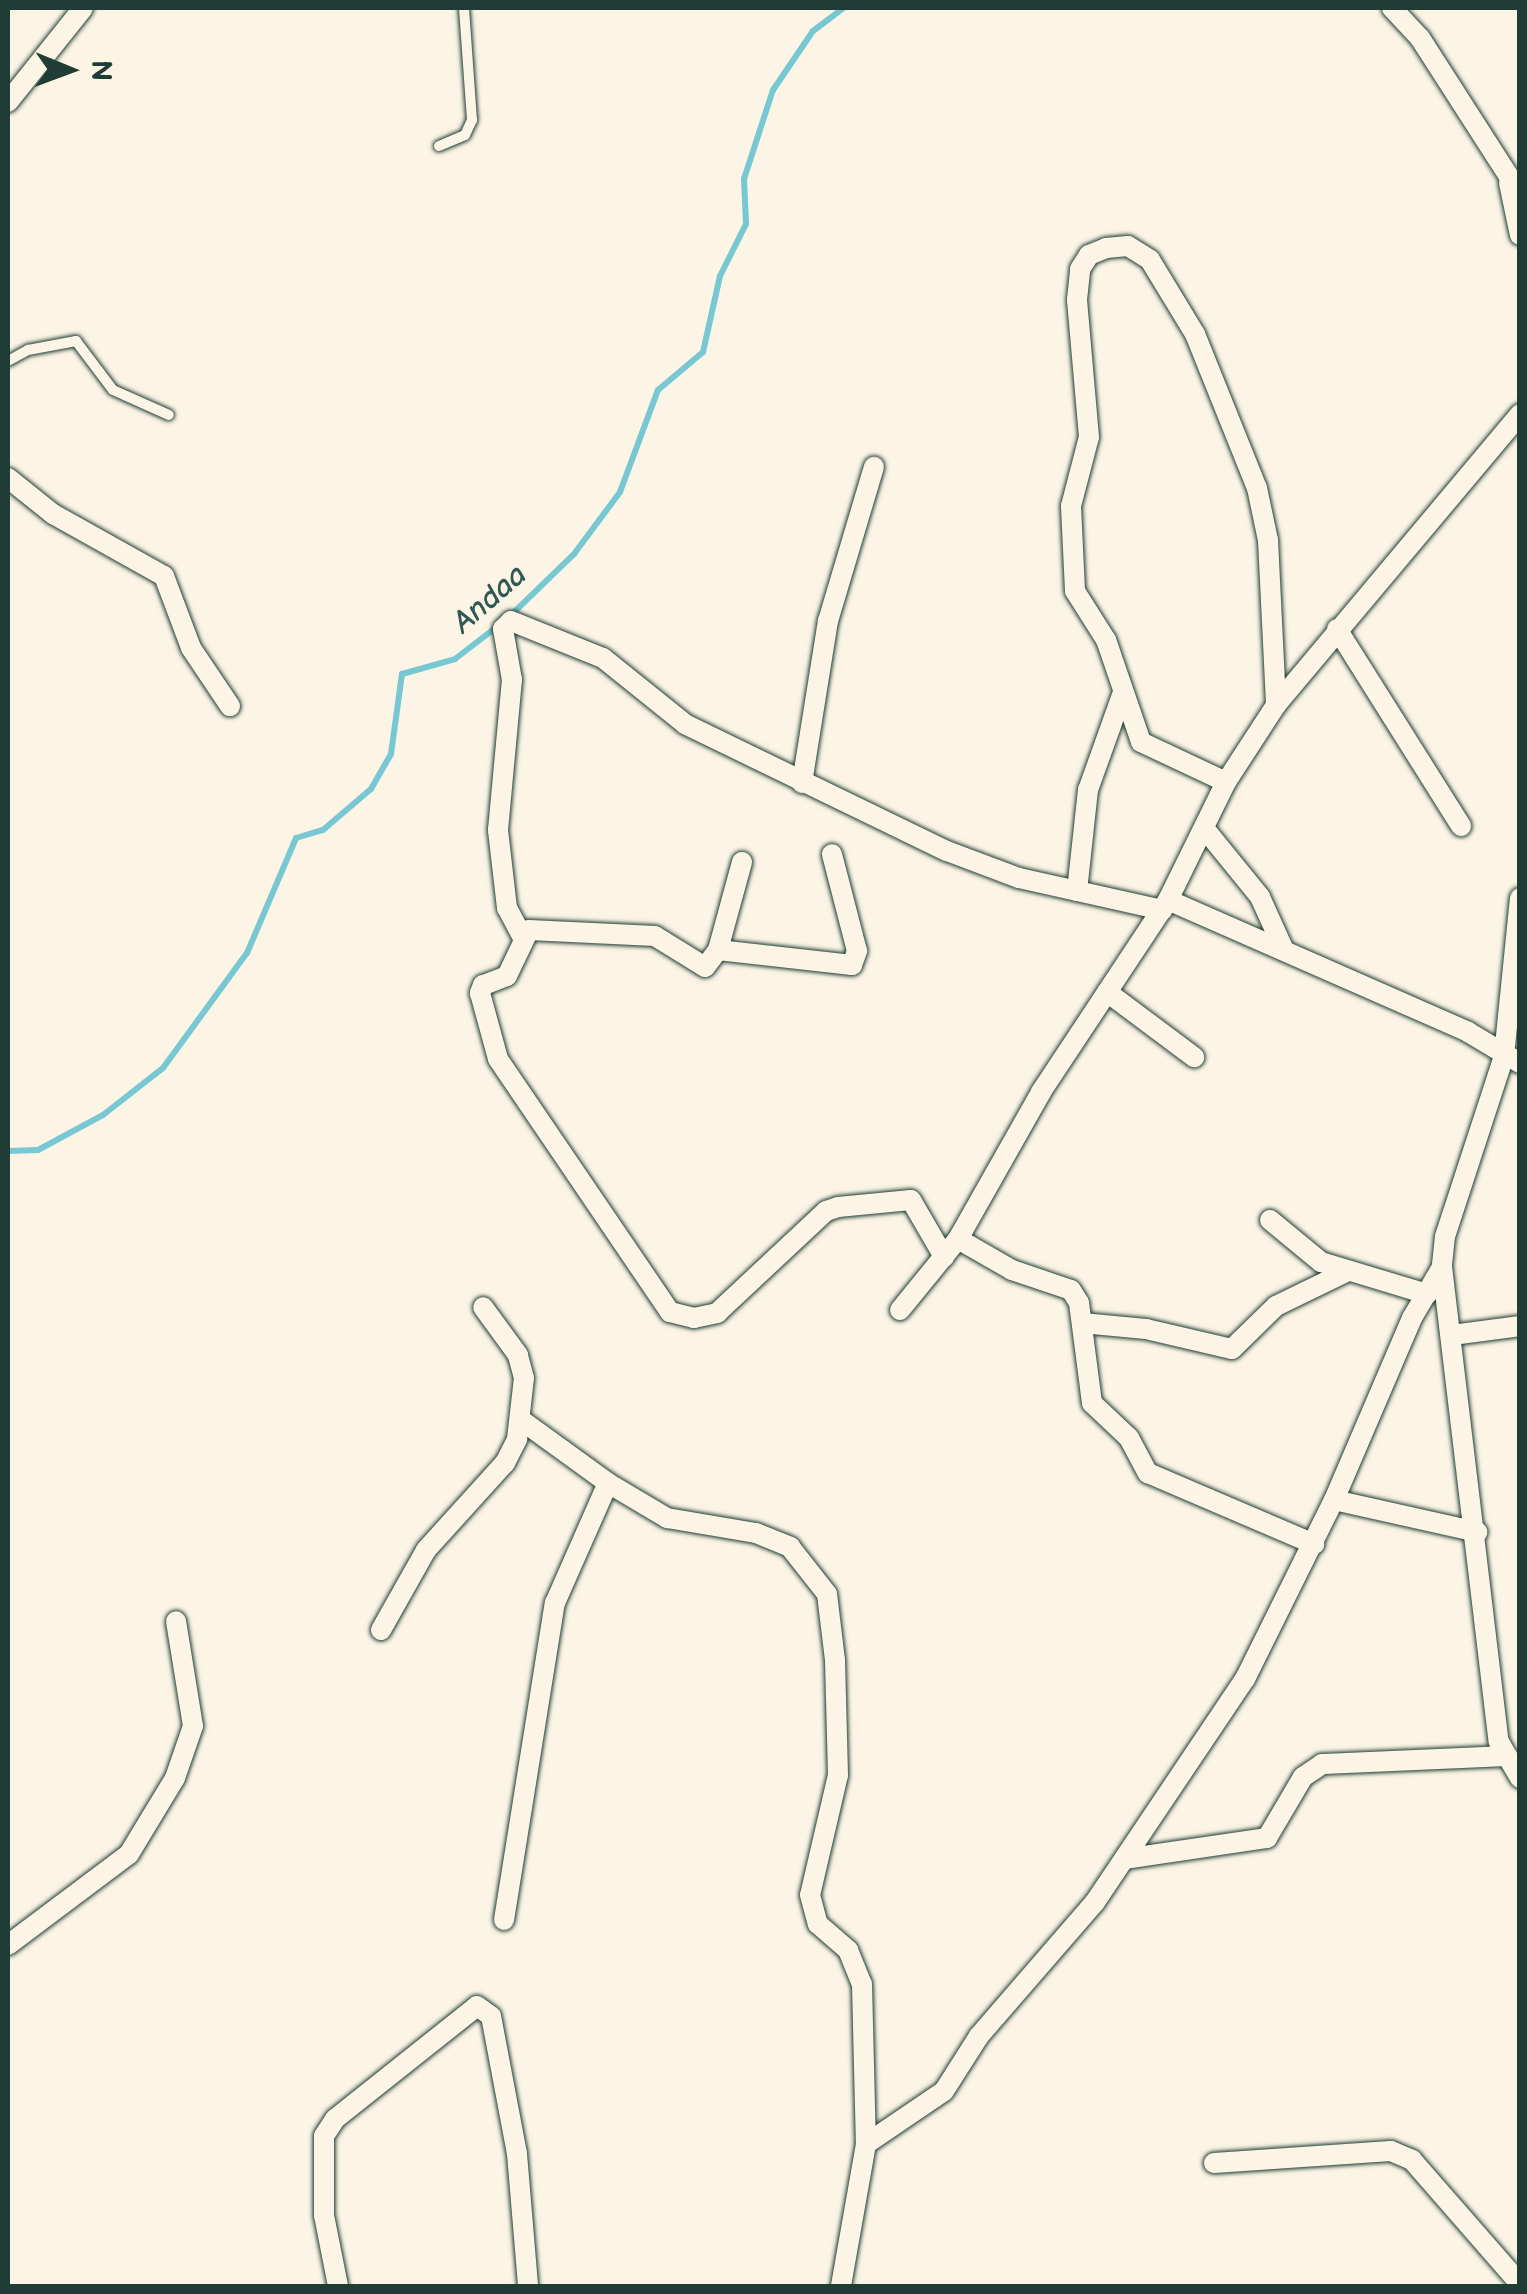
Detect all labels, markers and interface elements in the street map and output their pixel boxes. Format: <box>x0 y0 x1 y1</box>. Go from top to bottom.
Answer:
north arrow <box>20 20 120 120</box>
text: N <box>84 60 117 81</box>
water label: Andaa <box>446 557 534 641</box>

